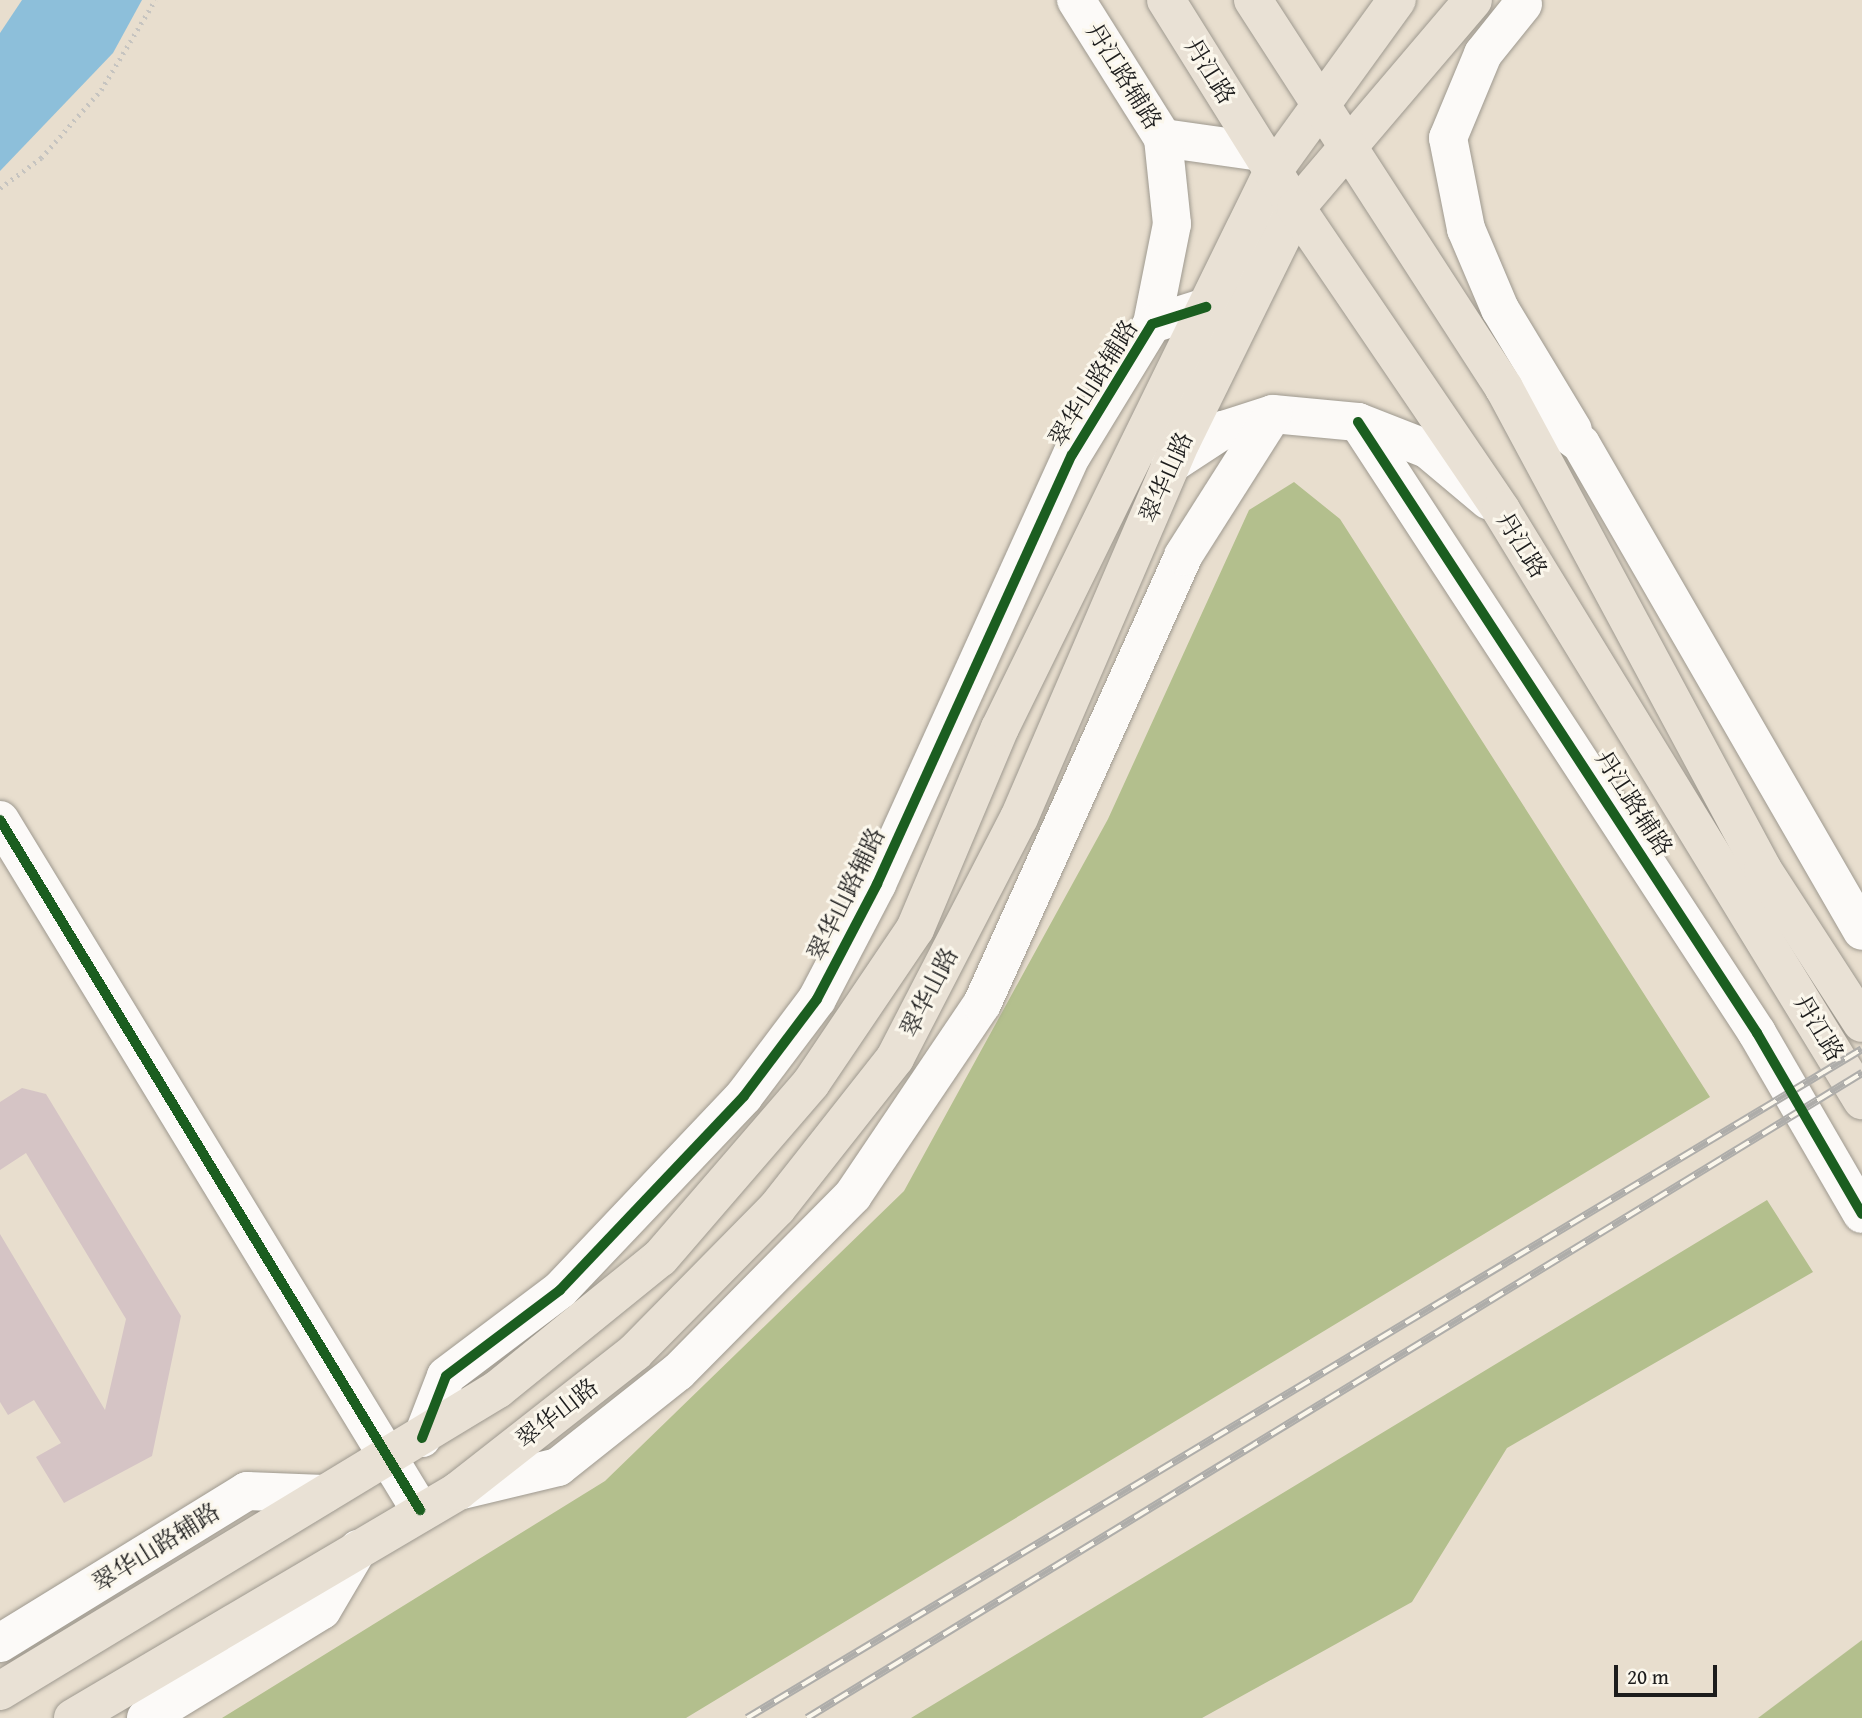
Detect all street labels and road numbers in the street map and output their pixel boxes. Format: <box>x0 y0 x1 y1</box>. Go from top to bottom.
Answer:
street label: 丹江路辅路 <box>1080 17 1168 135</box>
street label: 丹江路 <box>1179 33 1241 109</box>
street label: 翠华山路辅路 <box>1043 314 1143 452</box>
street label: 翠华山路 <box>1133 427 1199 527</box>
street label: 丹江路 <box>1491 507 1553 583</box>
street label: 丹江路辅路 <box>1589 745 1679 861</box>
street label: 翠华山路辅路 <box>801 823 891 965</box>
street label: 翠华山路 <box>894 943 964 1041</box>
street label: 丹江路 <box>1788 990 1850 1066</box>
street label: 翠华山路 <box>510 1372 604 1454</box>
street label: 翠华山路辅路 <box>87 1497 225 1597</box>

